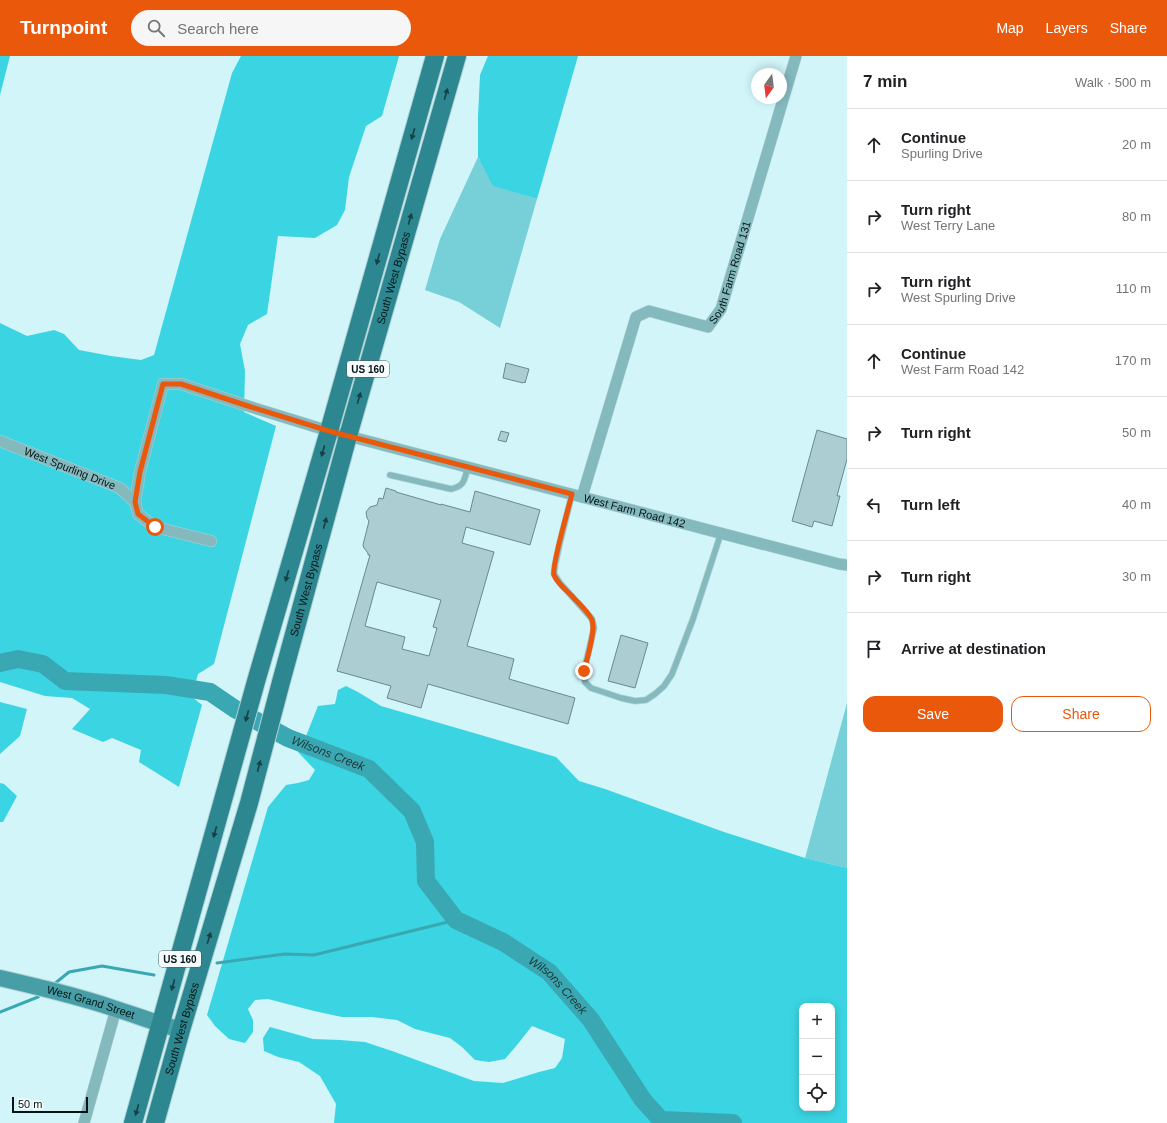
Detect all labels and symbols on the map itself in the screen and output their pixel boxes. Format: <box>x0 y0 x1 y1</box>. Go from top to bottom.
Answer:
north arrow <box>751 68 787 104</box>
one-way arrow <box>443 88 449 100</box>
one-way arrow <box>410 128 416 140</box>
one-way arrow <box>407 213 413 225</box>
street label: South Farm Road 131 <box>706 219 753 326</box>
street label: South West Bypass <box>374 230 412 326</box>
one-way arrow <box>375 253 381 265</box>
road number: US 160 <box>347 361 389 377</box>
one-way arrow <box>356 391 362 403</box>
street label: West Spurling Drive <box>22 445 117 492</box>
one-way arrow <box>320 446 326 458</box>
street label: West Farm Road 142 <box>583 492 687 530</box>
one-way arrow <box>322 517 328 529</box>
route start <box>146 518 164 536</box>
street label: South West Bypass <box>288 542 325 638</box>
one-way arrow <box>284 570 290 582</box>
route end <box>575 662 593 680</box>
one-way arrow <box>244 710 250 722</box>
water label: Wilsons Creek <box>290 733 368 774</box>
one-way arrow <box>256 759 262 771</box>
one-way arrow <box>211 826 217 838</box>
one-way arrow <box>206 931 212 943</box>
road number: US 160 <box>159 951 201 967</box>
water label: Wilsons Creek <box>526 953 591 1018</box>
one-way arrow <box>169 978 175 991</box>
street label: South West Bypass <box>163 981 201 1076</box>
street label: West Grand Street <box>46 983 136 1021</box>
scale bar <box>12 1095 88 1114</box>
one-way arrow <box>134 1104 140 1116</box>

